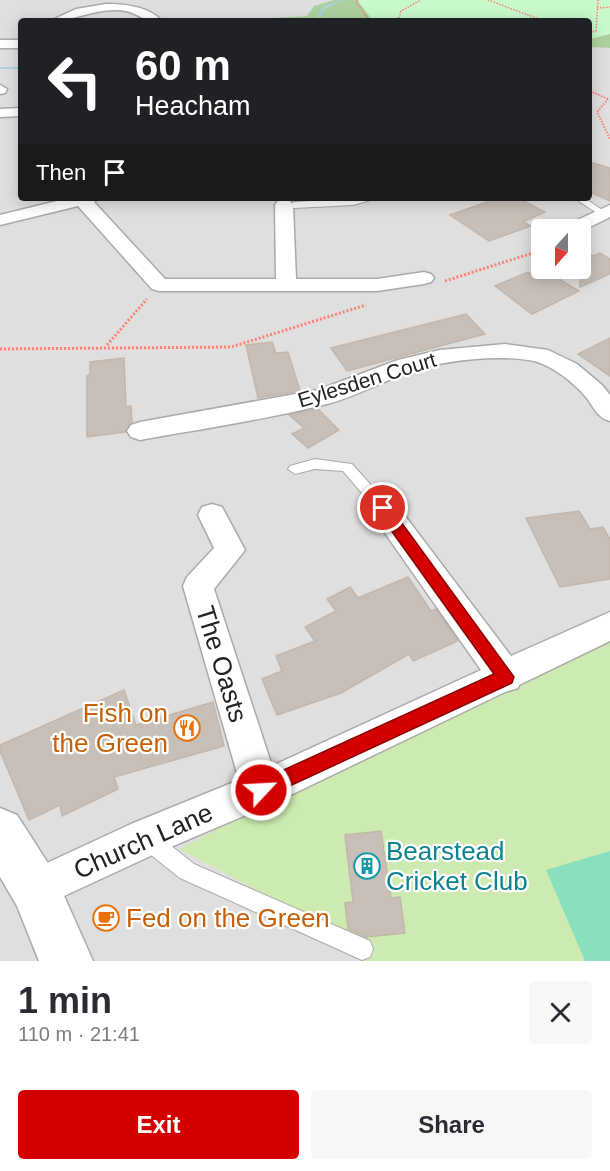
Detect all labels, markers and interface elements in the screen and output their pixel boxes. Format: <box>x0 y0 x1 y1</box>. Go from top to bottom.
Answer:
icon: left <box>36 42 114 120</box>
text: 60 m <box>135 42 231 89</box>
text: Heacham <box>135 91 251 121</box>
icon: arrive <box>98 156 131 189</box>
text: Then <box>36 160 86 185</box>
north arrow <box>531 219 591 279</box>
map controls <box>531 219 591 279</box>
street label: Eylesden Court <box>295 347 439 412</box>
pin <box>357 482 408 533</box>
icon: arrive <box>366 491 399 524</box>
street label: The Oasts <box>190 602 254 726</box>
place label: Fish on the Green <box>52 698 168 758</box>
restaurant icon: Fish on the Green <box>172 713 202 743</box>
position arrow <box>229 758 293 822</box>
street label: Church Lane <box>69 797 217 885</box>
place label: Bearstead Cricket Club <box>386 836 528 896</box>
building icon: Bearstead Cricket Club <box>352 851 382 881</box>
cafe icon: Fed on the Green <box>91 903 121 933</box>
place label: Fed on the Green <box>126 903 330 933</box>
text: 1 min <box>18 980 112 1021</box>
button: close <box>529 981 592 1044</box>
text: 110 m · 21:41 <box>18 1023 140 1045</box>
button: Exit <box>18 1090 299 1159</box>
button: Share <box>311 1090 592 1159</box>

